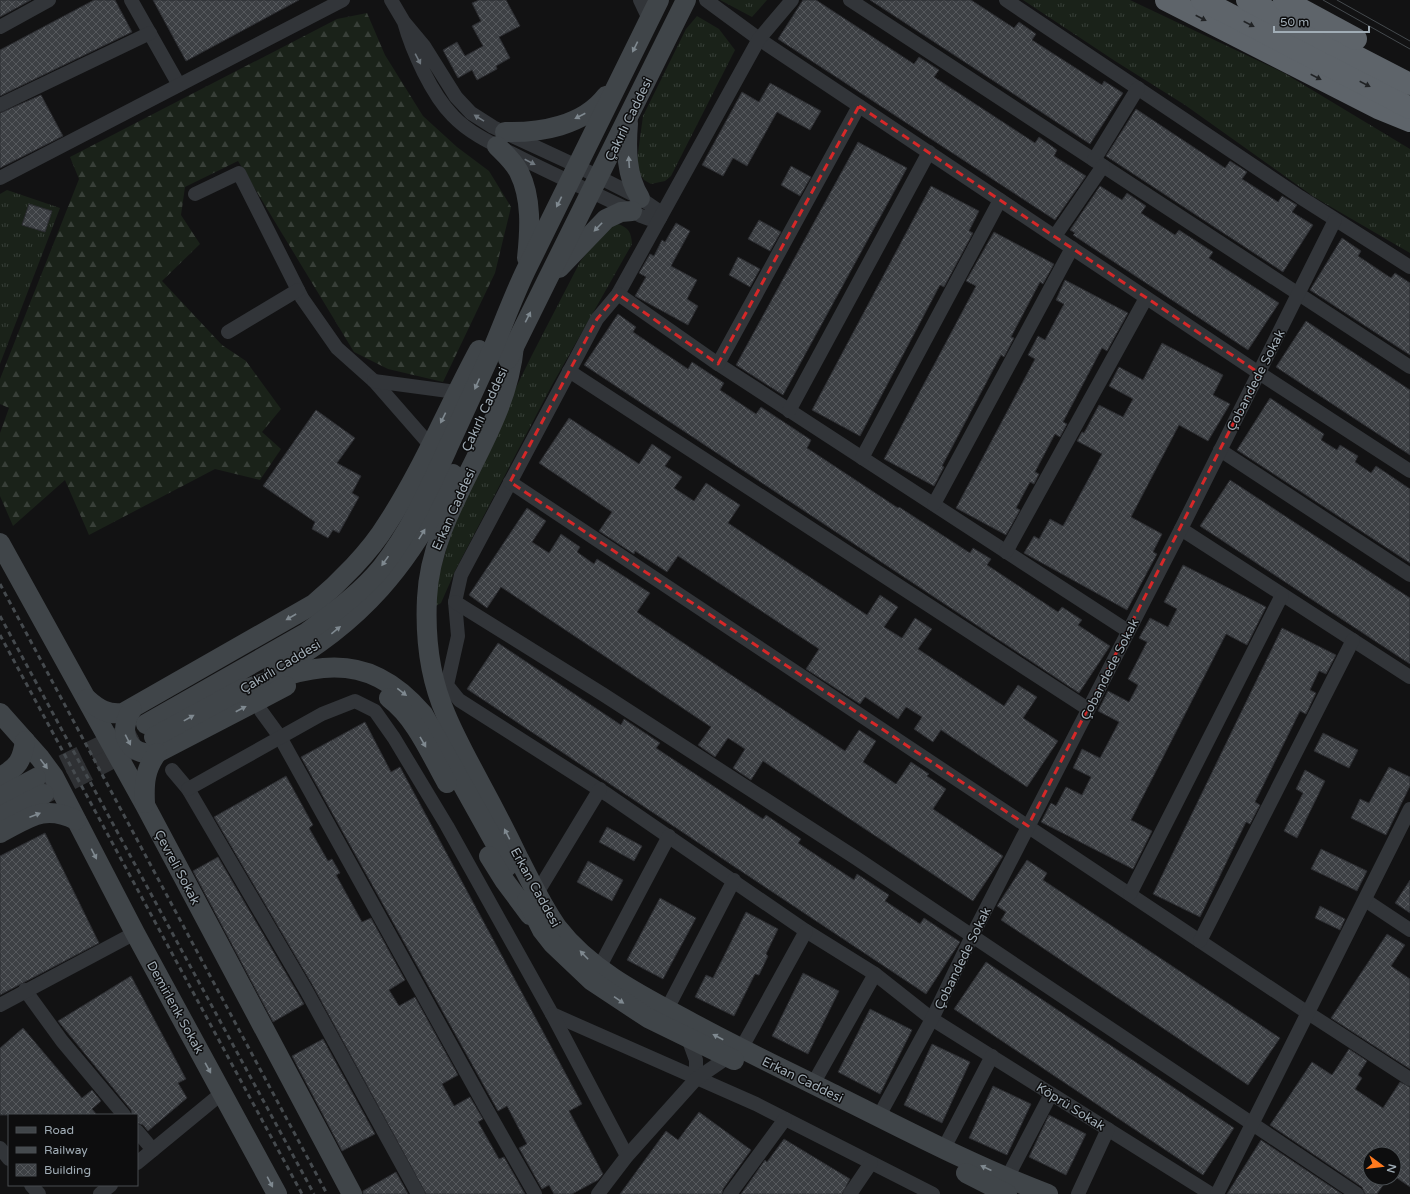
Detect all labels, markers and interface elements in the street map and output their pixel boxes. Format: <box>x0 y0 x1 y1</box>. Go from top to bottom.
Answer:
scale bar <box>1274 8 1369 34</box>
one-way arrow <box>1195 15 1206 21</box>
text: 50 m <box>1280 15 1309 29</box>
one-way arrow <box>1243 21 1255 27</box>
one-way arrow <box>631 42 638 53</box>
one-way arrow <box>415 53 421 65</box>
one-way arrow <box>1311 74 1322 80</box>
street label: Çakırlı Caddesi <box>602 75 656 164</box>
one-way arrow <box>1359 81 1370 87</box>
one-way arrow <box>575 113 586 120</box>
one-way arrow <box>473 115 485 122</box>
one-way arrow <box>625 156 632 168</box>
one-way arrow <box>525 159 536 166</box>
one-way arrow <box>556 196 562 207</box>
one-way arrow <box>593 222 603 232</box>
one-way arrow <box>525 311 532 322</box>
street label: Çobandede Sokak <box>1223 327 1288 434</box>
street label: Çakırlı Caddesi <box>458 365 511 454</box>
one-way arrow <box>474 378 480 390</box>
one-way arrow <box>440 412 446 424</box>
street label: Erkan Caddesi <box>429 466 479 553</box>
one-way arrow <box>418 529 426 539</box>
one-way arrow <box>381 556 390 567</box>
one-way arrow <box>285 614 296 621</box>
street label: Çobandede Sokak <box>1077 616 1142 723</box>
one-way arrow <box>331 626 341 634</box>
street label: Çakırlı Caddesi <box>237 637 324 697</box>
one-way arrow <box>397 688 408 696</box>
one-way arrow <box>235 706 247 712</box>
one-way arrow <box>183 715 194 721</box>
one-way arrow <box>125 734 131 746</box>
one-way arrow <box>420 736 427 748</box>
one-way arrow <box>40 758 48 769</box>
one-way arrow <box>29 812 41 818</box>
street label: Çevreli Sokak <box>151 827 203 908</box>
one-way arrow <box>504 829 510 840</box>
street label: Erkan Caddesi <box>507 845 564 930</box>
one-way arrow <box>91 849 98 860</box>
street label: Çobandede Sokak <box>931 905 995 1012</box>
one-way arrow <box>579 950 589 960</box>
street label: Demirlenk Sokak <box>143 958 207 1057</box>
one-way arrow <box>614 996 625 1004</box>
one-way arrow <box>712 1034 724 1040</box>
street label: Erkan Caddesi <box>759 1053 846 1106</box>
one-way arrow <box>205 1062 212 1074</box>
street label: Köprü Sokak <box>1033 1079 1108 1134</box>
legend <box>8 1114 138 1186</box>
text: Road <box>44 1123 74 1137</box>
text: Railway <box>44 1143 88 1157</box>
north arrow <box>1362 1146 1402 1186</box>
text: Building <box>44 1163 91 1177</box>
text: N <box>1384 1163 1399 1174</box>
one-way arrow <box>980 1165 992 1171</box>
one-way arrow <box>267 1176 274 1188</box>

